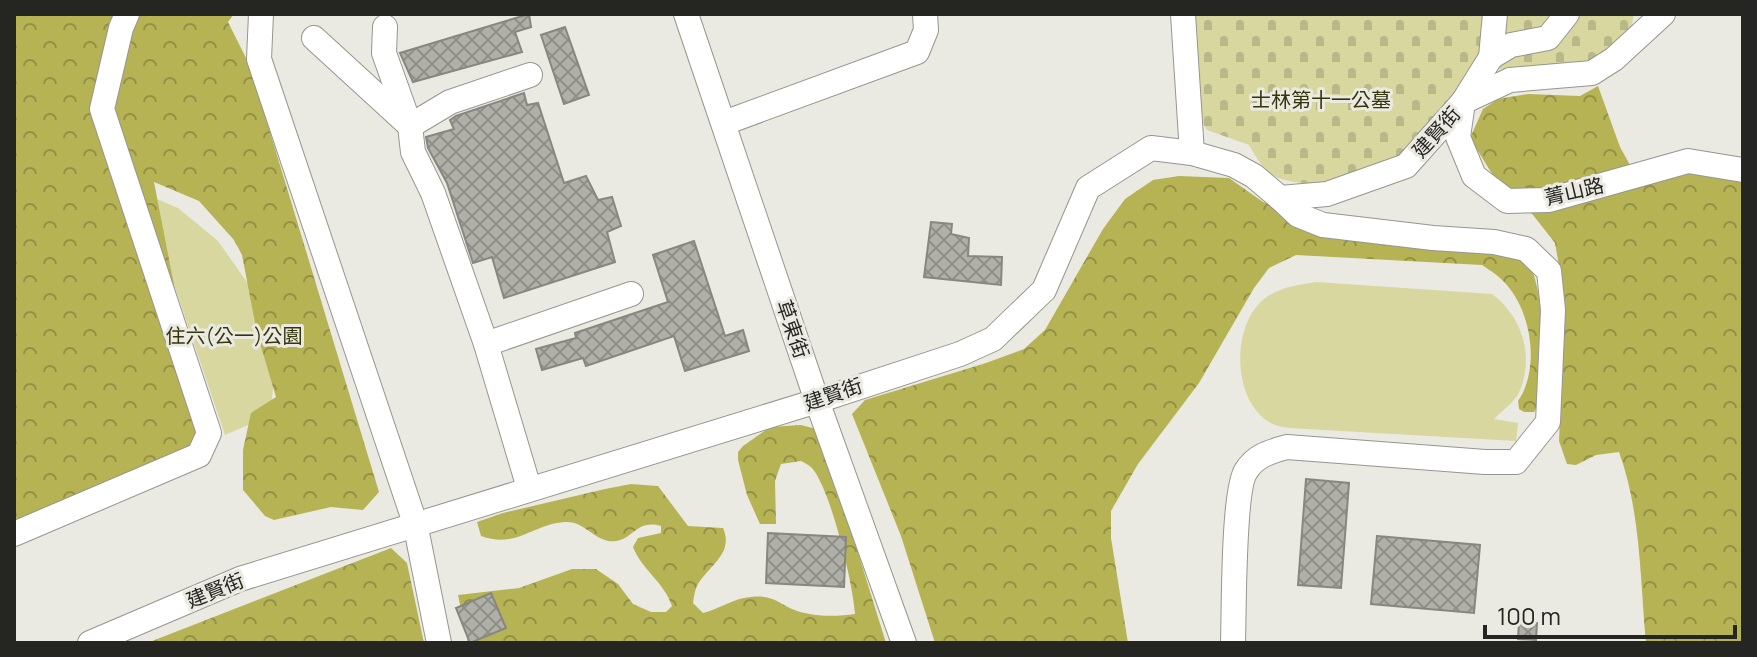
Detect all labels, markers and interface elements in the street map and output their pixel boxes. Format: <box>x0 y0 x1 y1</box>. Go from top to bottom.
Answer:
park label: 士林第十一公墓 <box>1251 86 1391 113</box>
street label: 建賢街 <box>1406 101 1466 163</box>
street label: 菁山路 <box>1542 171 1606 211</box>
street label: 草東街 <box>770 296 816 362</box>
park label: 住六(公一)公園 <box>165 322 303 349</box>
street label: 建賢街 <box>800 371 866 417</box>
street label: 建賢街 <box>182 566 248 614</box>
scale bar <box>1485 589 1735 639</box>
text: 100 m <box>1497 599 1561 632</box>

